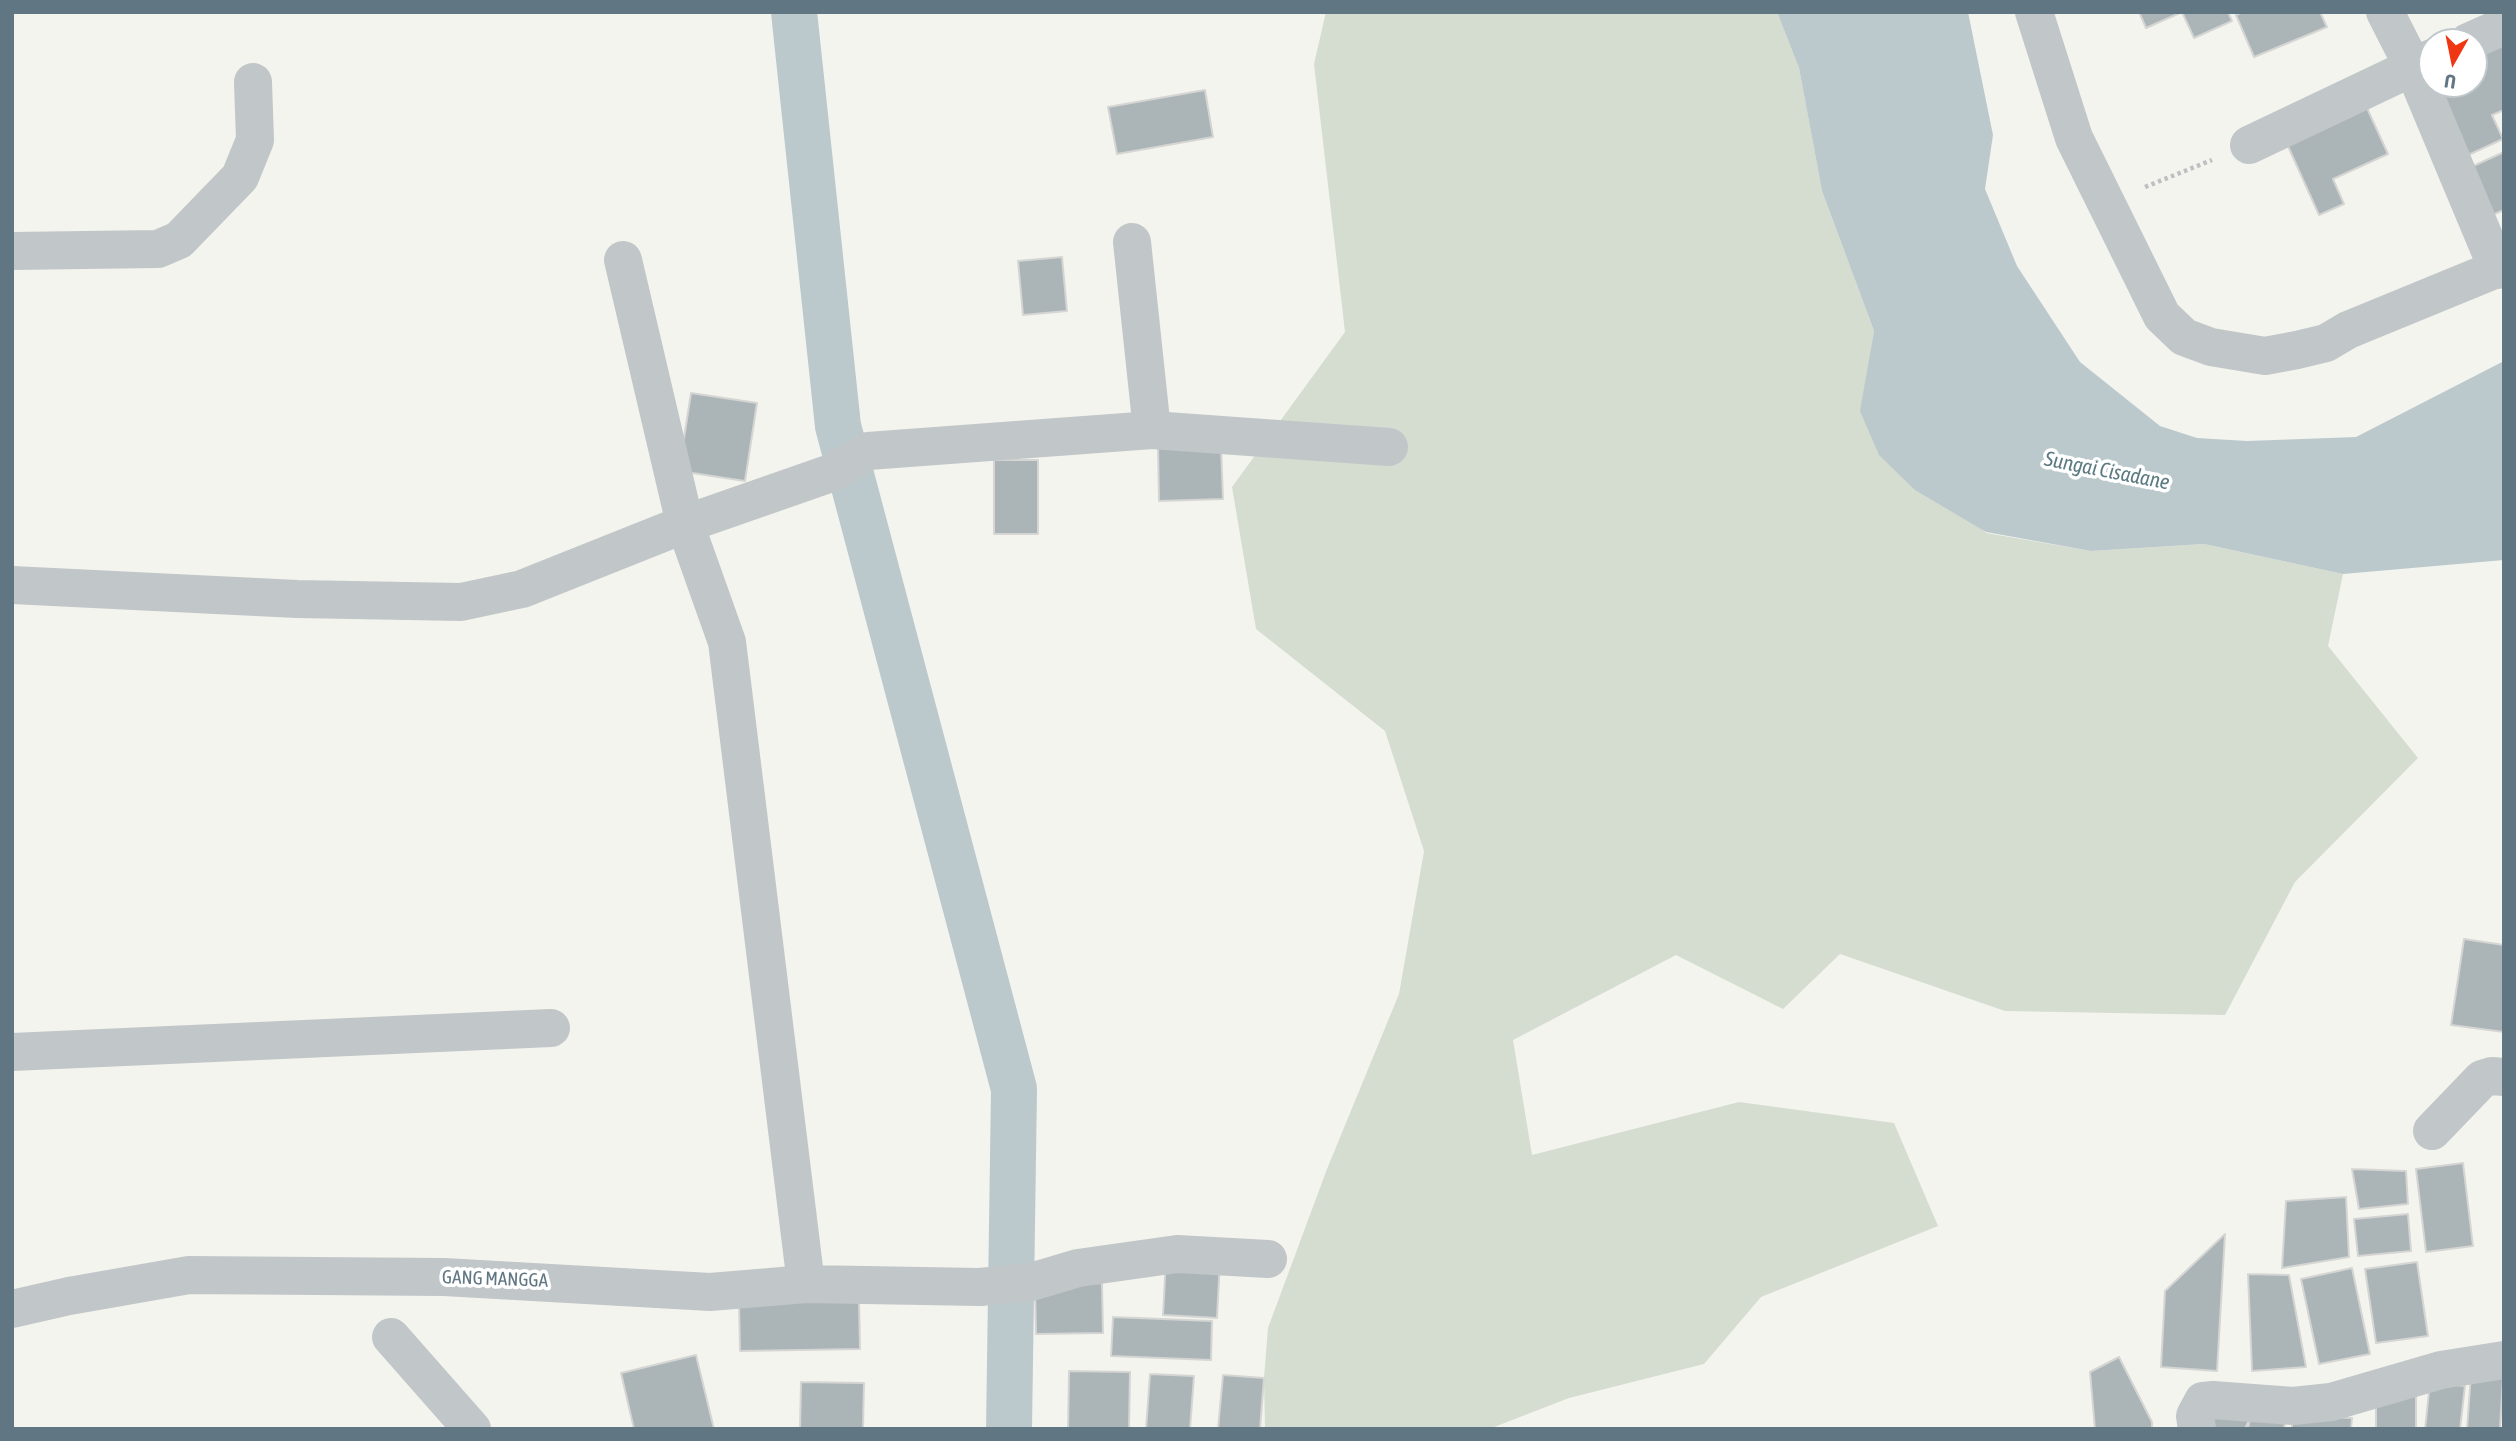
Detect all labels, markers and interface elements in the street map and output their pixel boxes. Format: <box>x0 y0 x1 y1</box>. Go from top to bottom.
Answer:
north arrow <box>2418 28 2488 98</box>
text: U <box>2443 70 2457 94</box>
water label: Sungai Cisadane <box>2042 447 2172 495</box>
street label: GANG MANGGA <box>442 1266 548 1292</box>

